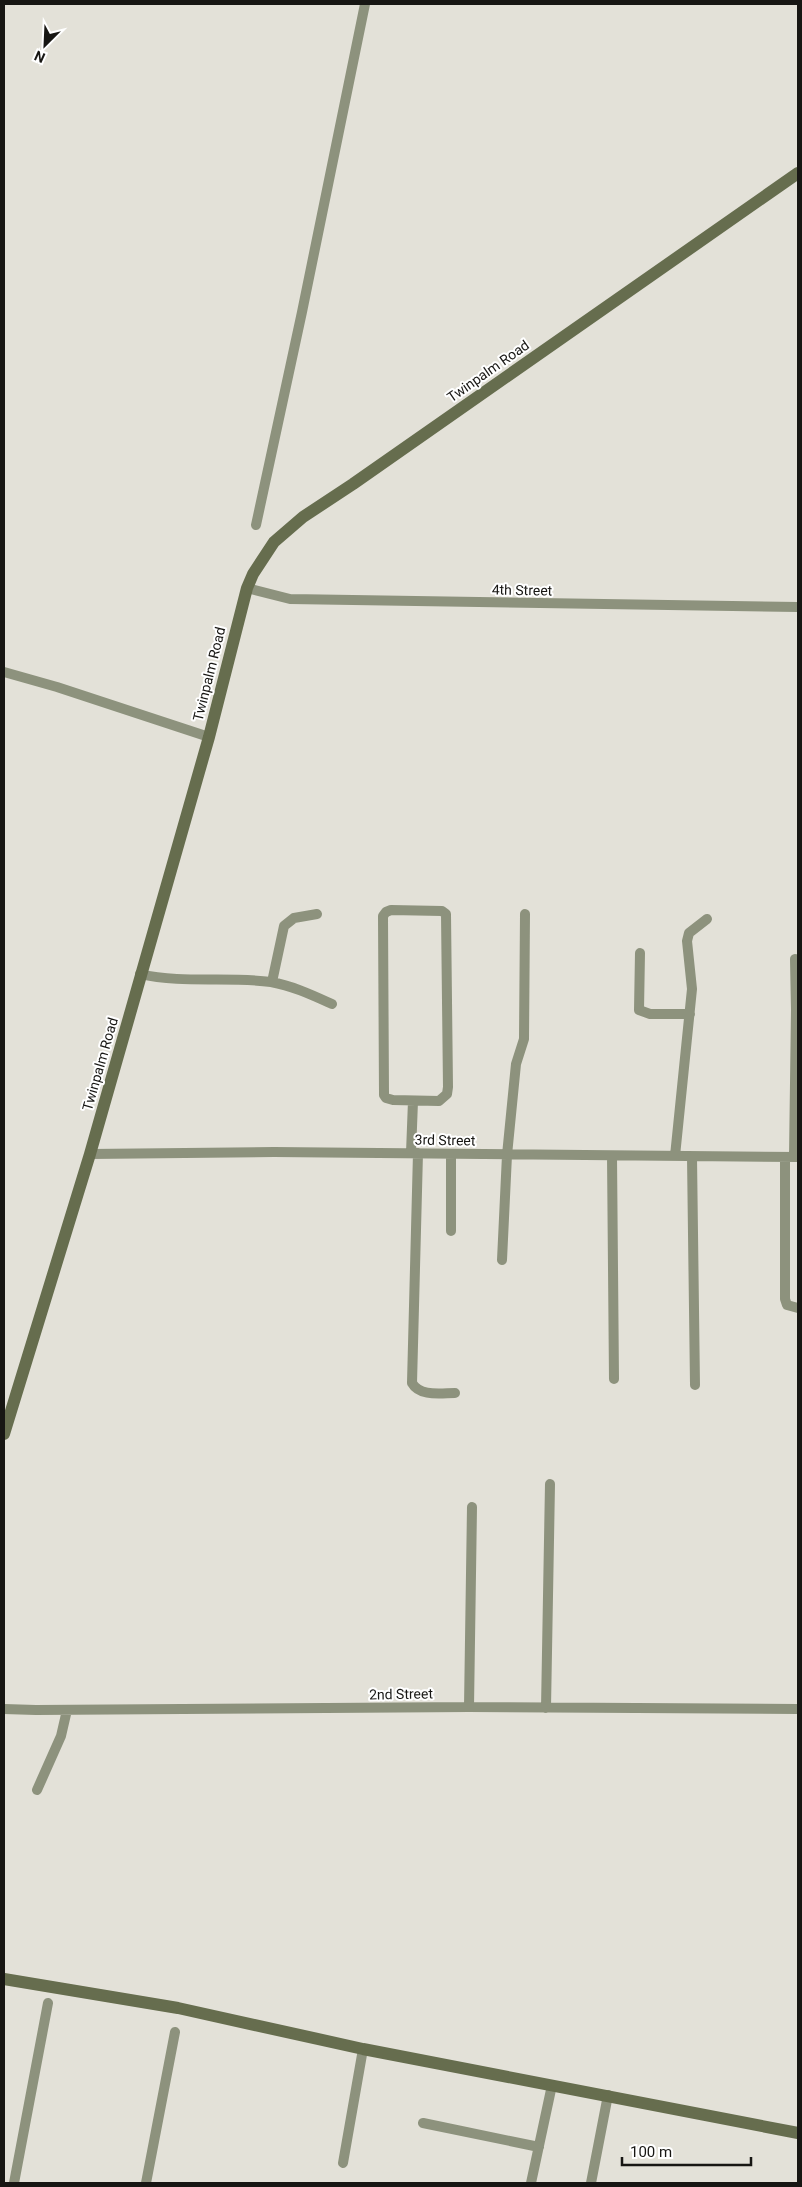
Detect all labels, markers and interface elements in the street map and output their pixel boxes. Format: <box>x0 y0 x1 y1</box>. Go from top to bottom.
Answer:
north arrow <box>20 20 70 70</box>
text: N <box>32 48 47 66</box>
street label: Twinpalm Road <box>444 337 532 405</box>
street label: 4th Street <box>492 581 553 599</box>
street label: Twinpalm Road <box>190 625 228 723</box>
street label: Twinpalm Road <box>79 1015 121 1113</box>
street label: 3rd Street <box>414 1131 476 1149</box>
street label: 2nd Street <box>369 1685 434 1703</box>
scale bar <box>622 2134 751 2166</box>
text: 100 m <box>630 2143 672 2161</box>

